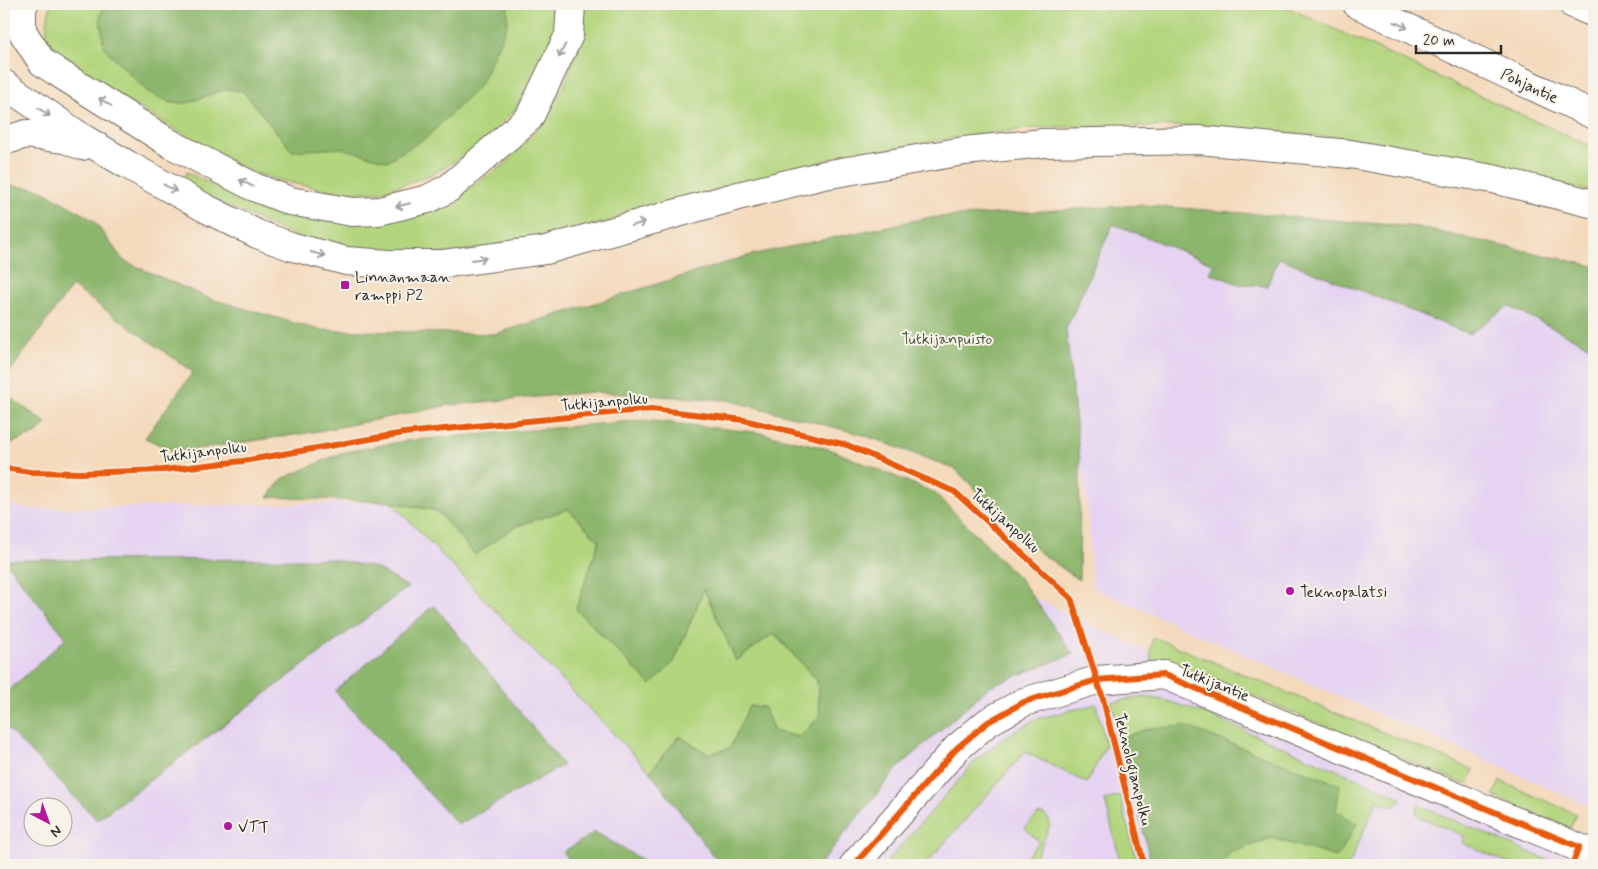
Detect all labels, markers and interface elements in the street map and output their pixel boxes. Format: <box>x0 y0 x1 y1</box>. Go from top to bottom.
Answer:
one-way arrow <box>1393 20 1408 30</box>
scale bar <box>1416 22 1500 54</box>
text: 20 m <box>1423 31 1455 51</box>
one-way arrow <box>557 43 566 58</box>
street label: Pohjantie <box>1497 64 1562 109</box>
one-way arrow <box>99 97 113 107</box>
one-way arrow <box>37 107 51 117</box>
one-way arrow <box>239 178 254 187</box>
one-way arrow <box>162 184 177 194</box>
one-way arrow <box>396 201 412 210</box>
one-way arrow <box>629 219 645 229</box>
one-way arrow <box>310 249 326 259</box>
one-way arrow <box>471 254 487 264</box>
place label: Linnanmaan ramppi P2 <box>355 267 451 306</box>
marker: Linnanmaan ramppi P2 <box>339 279 351 291</box>
park label: Tutkijanpuisto <box>902 329 993 350</box>
street label: Tutkijanpolku <box>560 388 649 417</box>
street label: Tutkijanpolku <box>159 437 248 468</box>
street label: Tutkijanpolku <box>966 484 1044 558</box>
place label: Teknopalatsi <box>1300 582 1387 603</box>
marker: Teknopalatsi <box>1284 585 1296 597</box>
street label: Tutkijantie <box>1176 660 1253 707</box>
street label: Teknologianpolku <box>1107 711 1157 828</box>
north arrow <box>22 796 72 846</box>
place label: VTT <box>238 817 269 838</box>
marker: VTT <box>222 820 234 832</box>
text: N <box>46 821 65 841</box>

